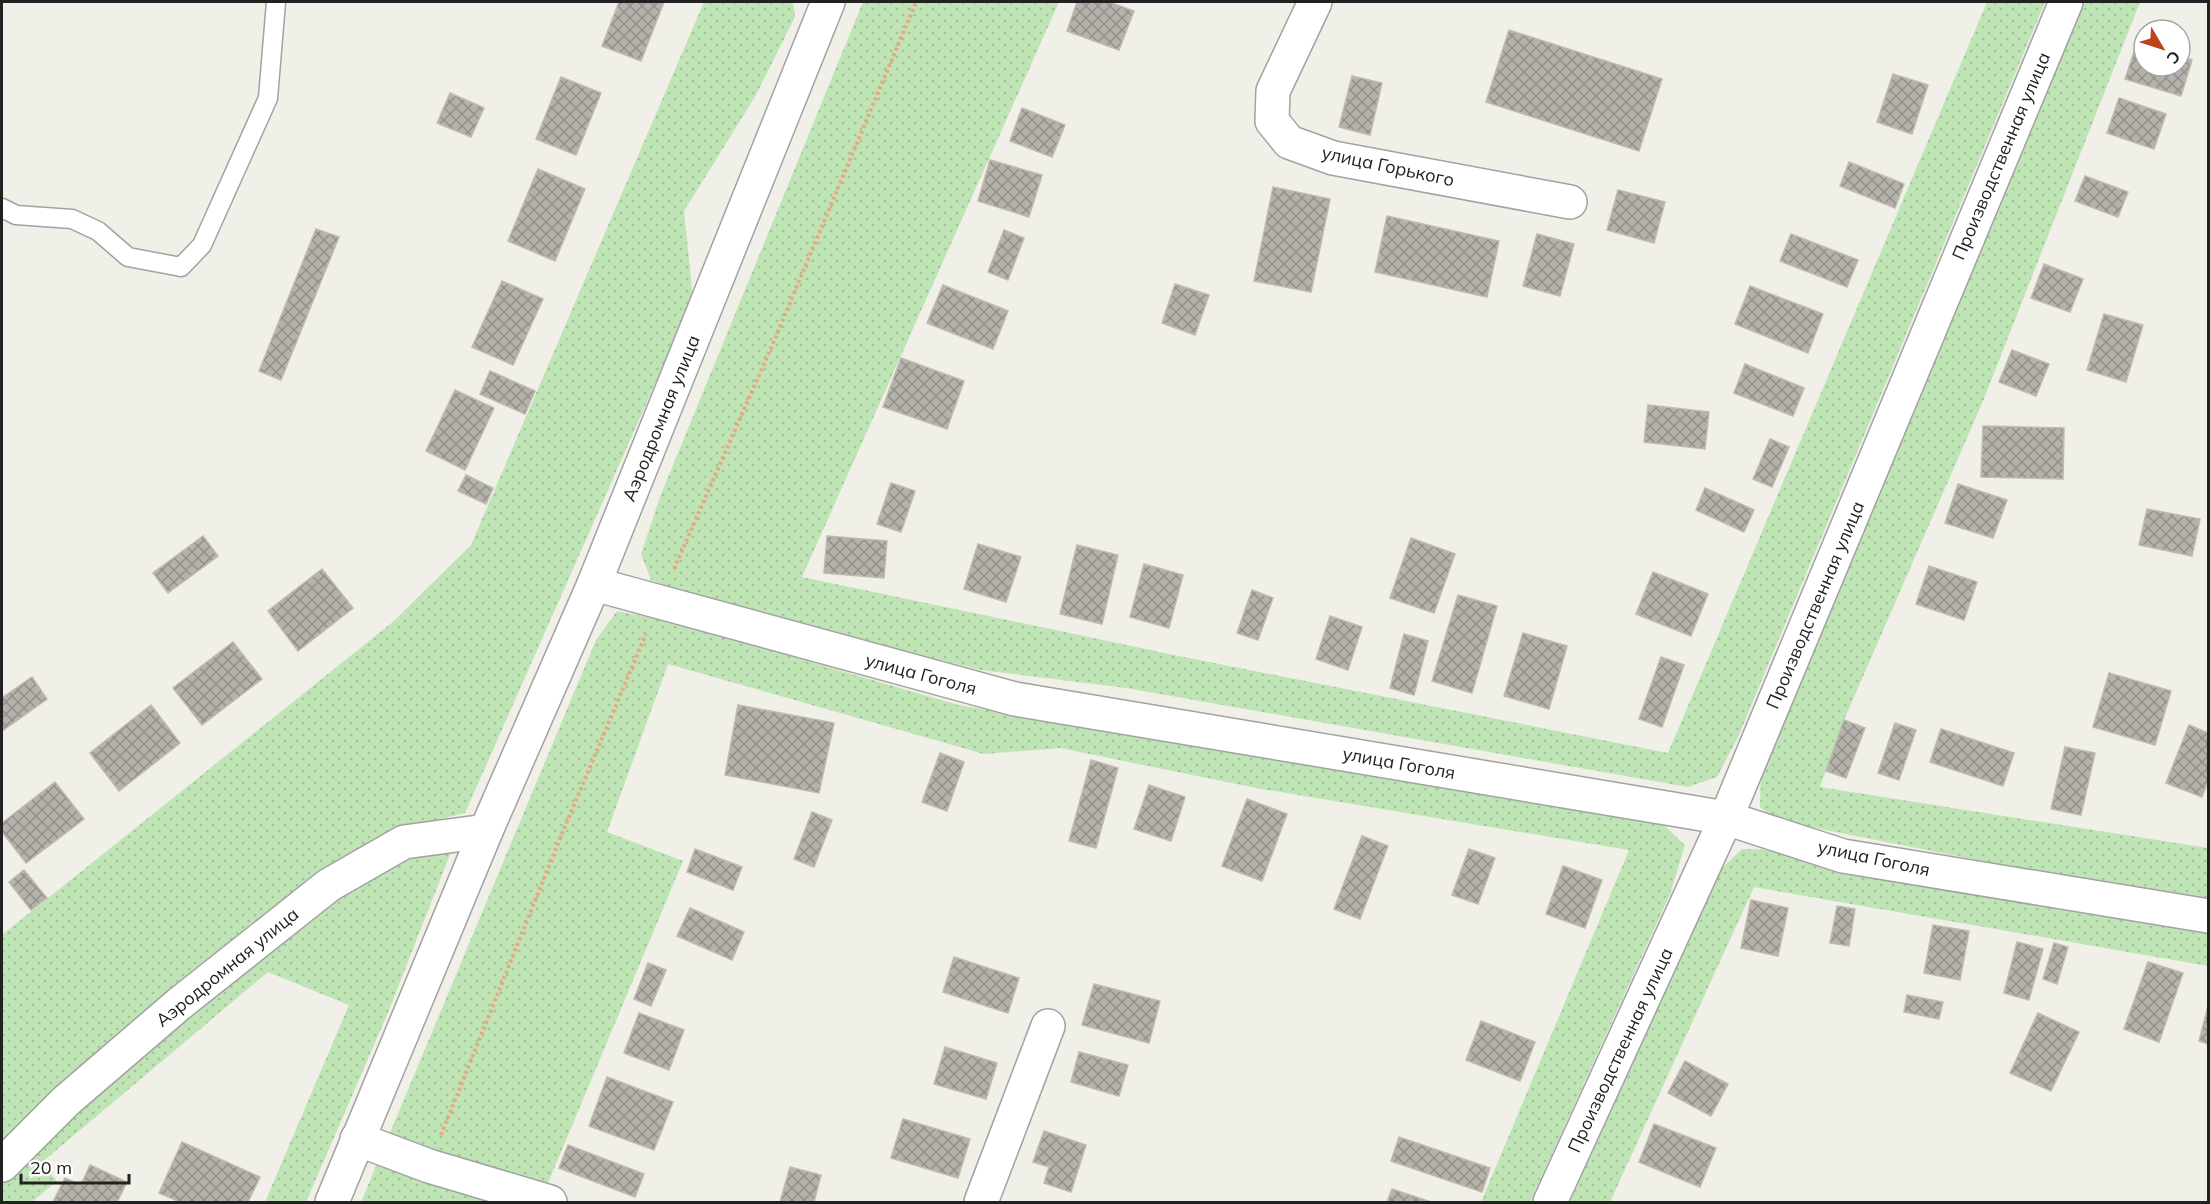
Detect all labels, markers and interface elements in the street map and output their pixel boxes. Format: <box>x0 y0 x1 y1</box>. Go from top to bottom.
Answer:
north arrow <box>2132 18 2192 78</box>
text: С <box>2162 47 2185 68</box>
street label: Производственная улица <box>1947 49 2055 263</box>
street label: улица Горького <box>1320 141 1456 191</box>
street label: Аэродромная улица <box>617 331 705 505</box>
street label: Производственная улица <box>1761 498 1869 712</box>
street label: улица Гоголя <box>863 648 979 700</box>
street label: улица Гоголя <box>1341 742 1457 784</box>
street label: улица Гоголя <box>1816 835 1932 881</box>
street label: Аэродромная улица <box>151 902 303 1032</box>
street label: Производственная улица <box>1562 944 1678 1156</box>
scale bar <box>21 1147 129 1185</box>
text: 20 m <box>30 1156 72 1179</box>

